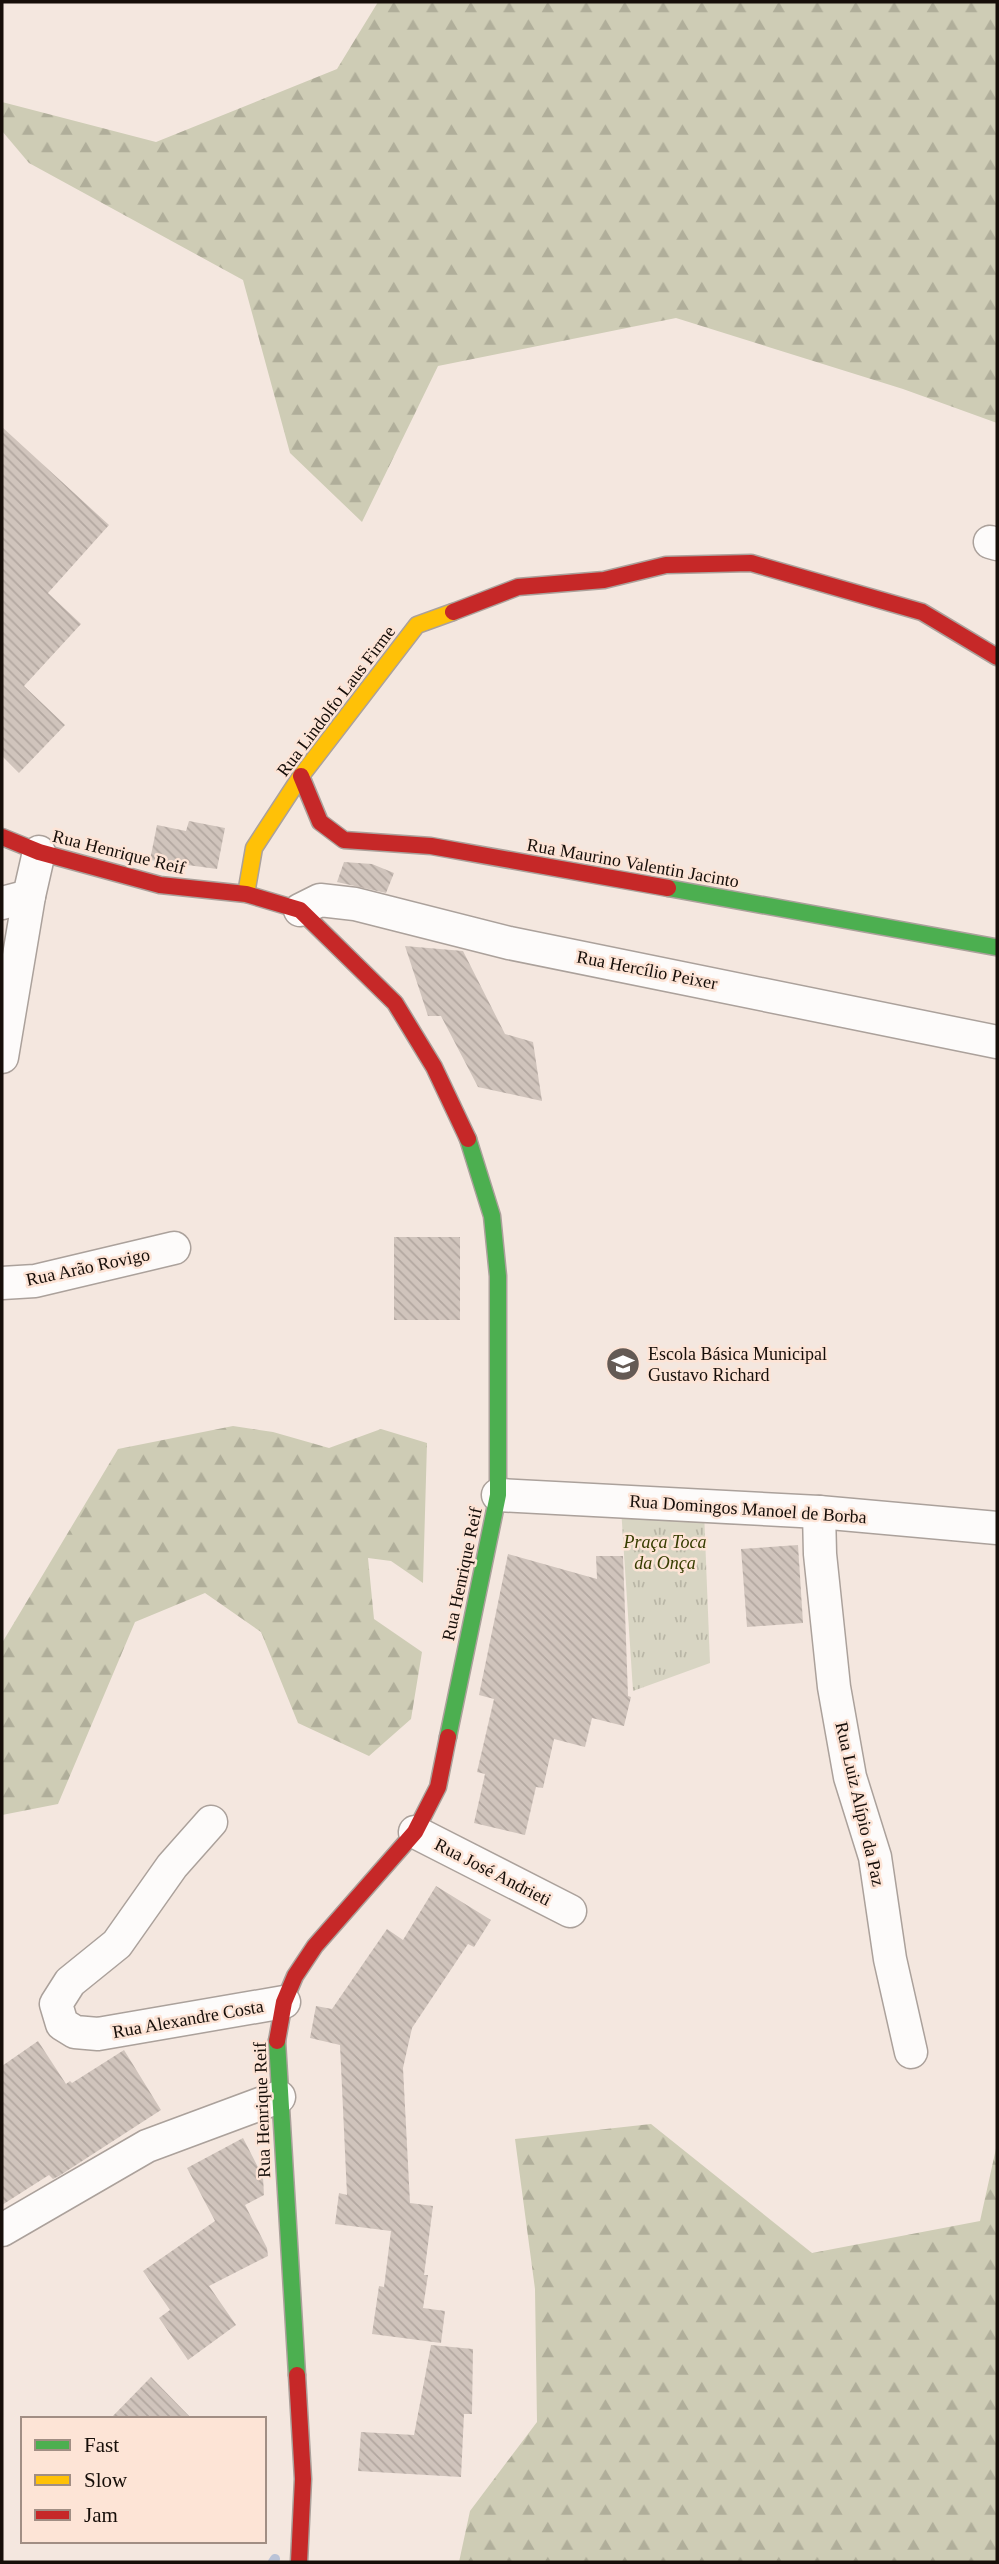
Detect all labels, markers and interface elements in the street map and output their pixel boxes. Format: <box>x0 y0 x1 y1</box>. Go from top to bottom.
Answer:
street label: Rua Lindolfo Laus Firme <box>273 622 399 780</box>
street label: Rua Henrique Reif <box>51 826 187 878</box>
street label: Rua Maurino Valentin Jacinto <box>525 834 741 892</box>
street label: Rua Hercílio Peixer <box>575 947 719 993</box>
street label: Rua Arão Rovigo <box>24 1244 152 1290</box>
place label: Escola Básica Municipal Gustavo Richard <box>648 1344 827 1385</box>
school or university icon: Escola Básica Municipal Gustavo Richard <box>604 1345 642 1383</box>
street label: Rua Domingos Manoel de Borba <box>629 1491 867 1527</box>
street label: Rua Henrique Reif <box>438 1505 486 1643</box>
park label: Praça Toca da Onça <box>623 1532 706 1573</box>
street label: Rua Luiz Alípio da Paz <box>831 1720 889 1888</box>
street label: Rua José Andrieti <box>431 1834 555 1910</box>
street label: Rua Alexandre Costa <box>111 1996 265 2042</box>
street label: Rua Henrique Reif <box>250 2042 274 2178</box>
legend <box>21 2417 266 2543</box>
text: Fast <box>84 2433 119 2457</box>
text: Slow <box>84 2468 128 2492</box>
text: Jam <box>84 2503 118 2527</box>

